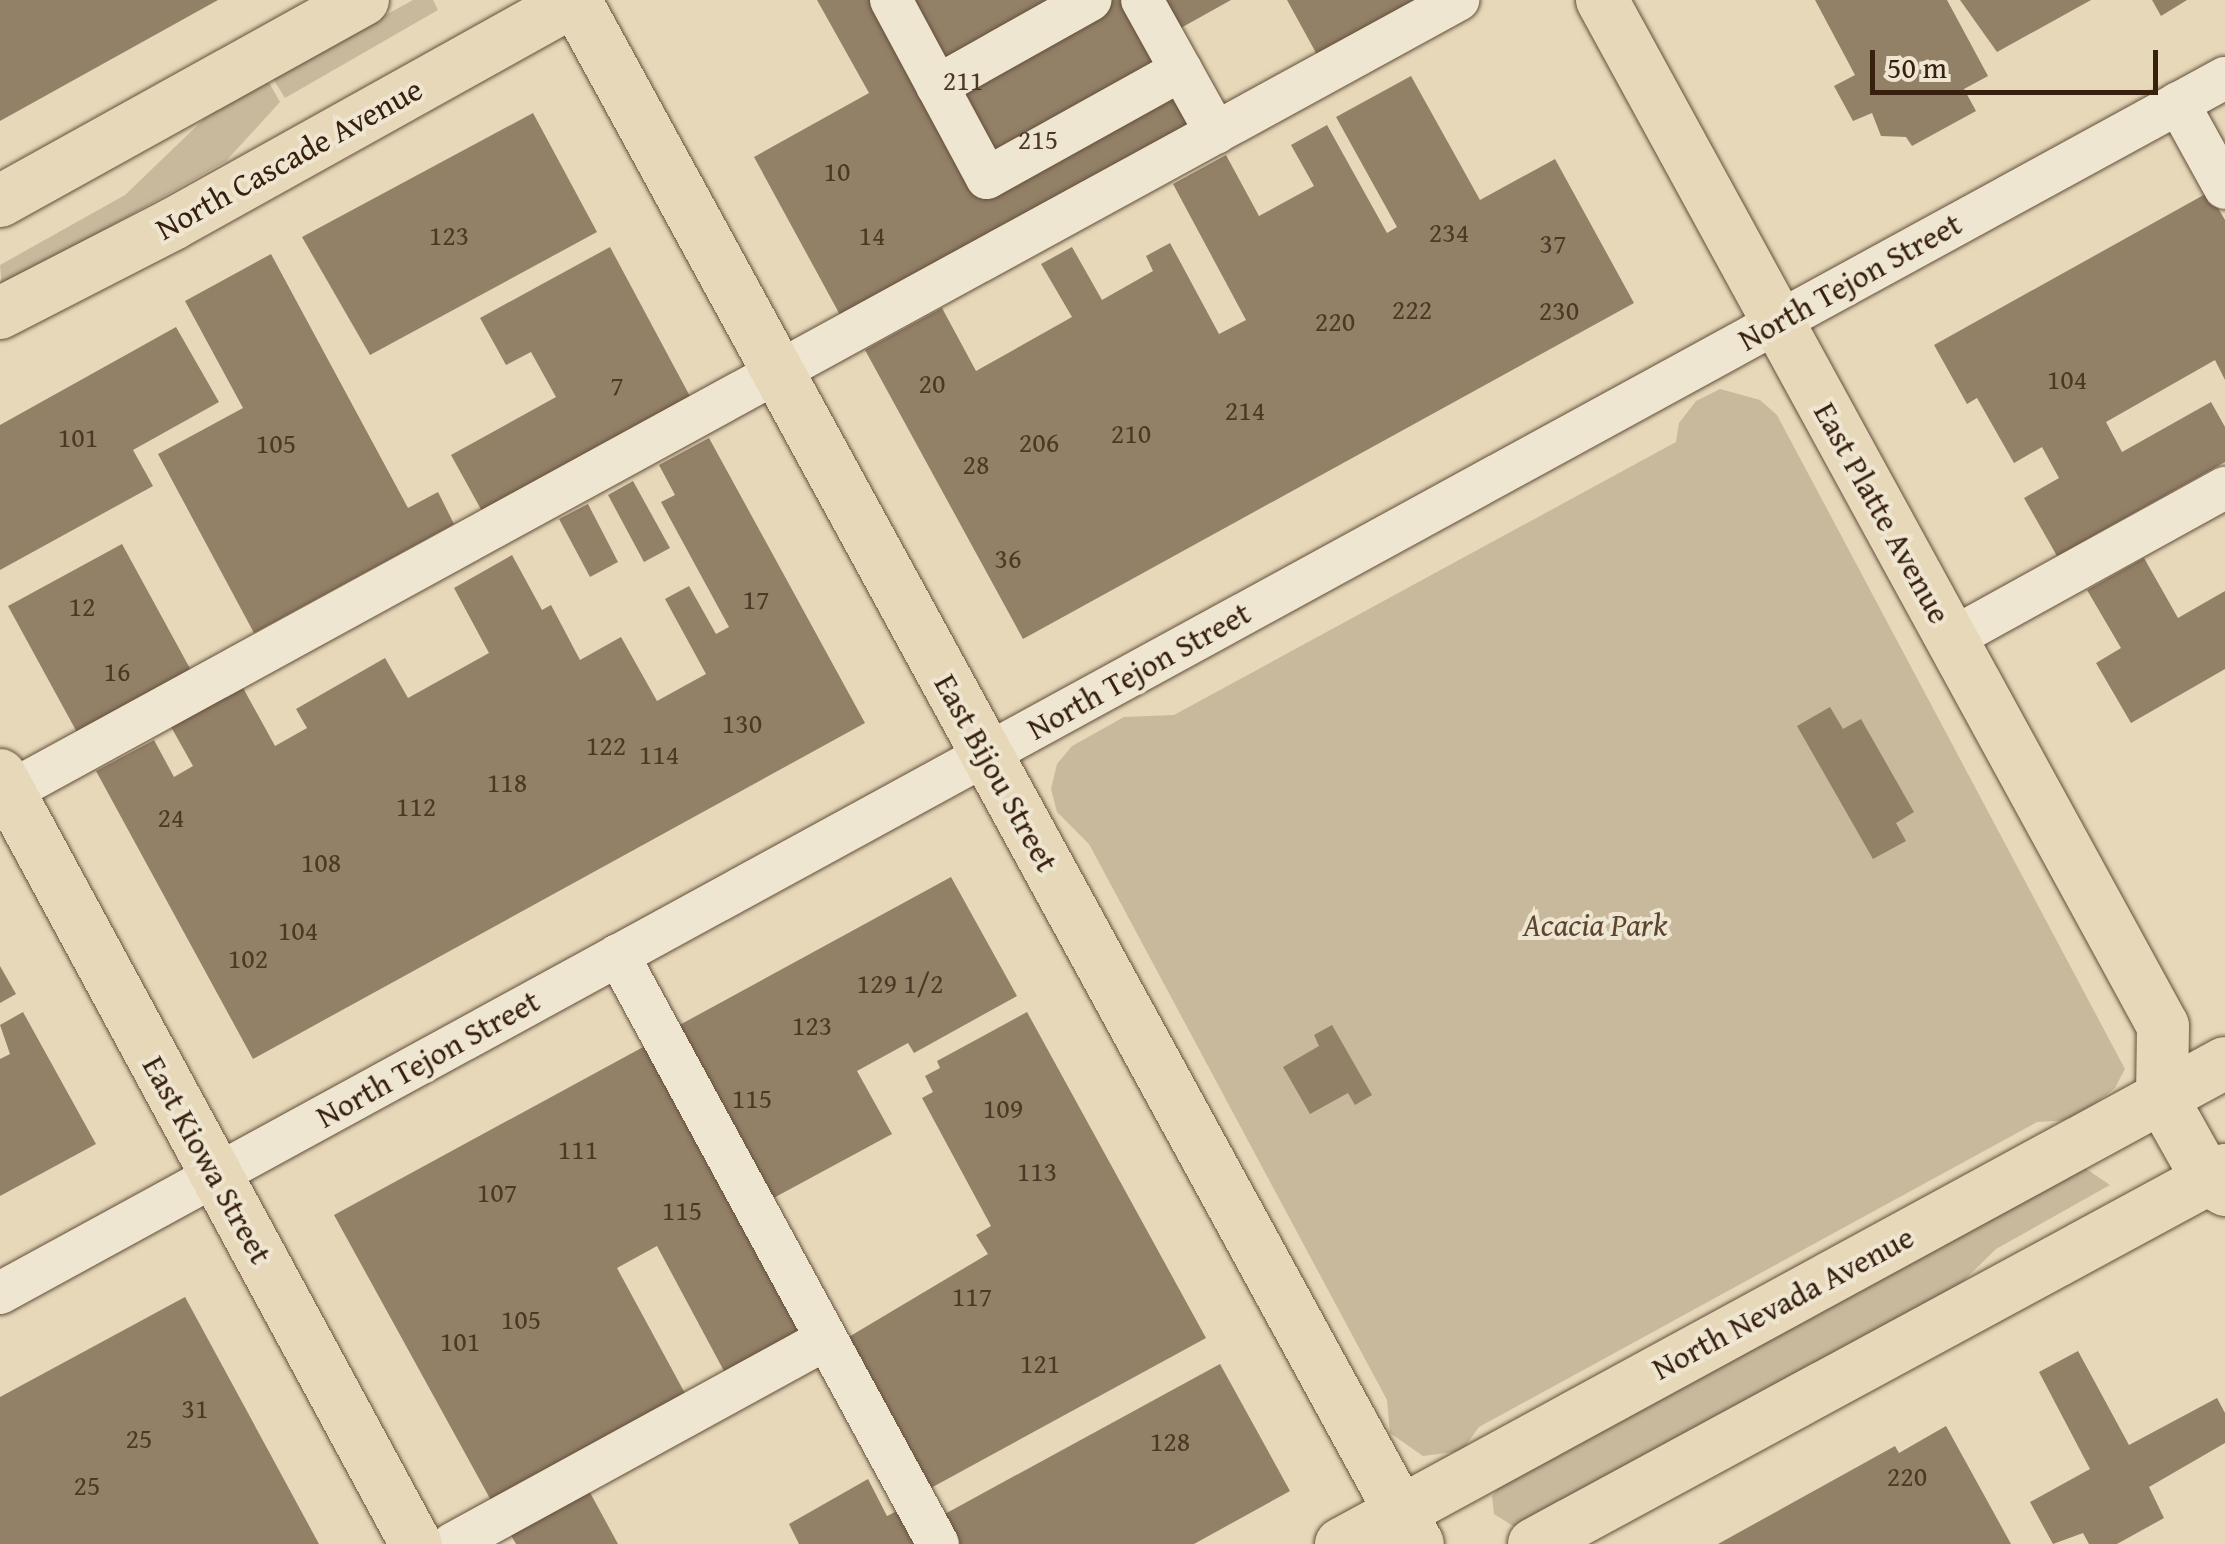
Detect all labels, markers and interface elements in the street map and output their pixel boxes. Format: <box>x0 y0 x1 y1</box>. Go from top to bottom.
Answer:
scale bar <box>1875 30 2162 92</box>
text: 50 m <box>1887 45 1947 89</box>
house number: 211 <box>943 63 983 97</box>
street label: North Cascade Avenue <box>149 70 429 248</box>
house number: 215 <box>1018 122 1058 156</box>
house number: 10 <box>824 154 850 188</box>
street label: North Tejon Street <box>1732 205 1968 359</box>
house number: 234 <box>1429 215 1469 249</box>
house number: 123 <box>429 218 469 252</box>
house number: 14 <box>859 218 885 252</box>
house number: 37 <box>1540 226 1566 260</box>
house number: 222 <box>1392 292 1432 326</box>
house number: 230 <box>1539 293 1579 327</box>
house number: 220 <box>1315 304 1355 338</box>
house number: 104 <box>2047 362 2087 396</box>
house number: 20 <box>919 366 945 400</box>
house number: 7 <box>610 368 624 402</box>
house number: 214 <box>1225 393 1265 427</box>
street label: East Platte Avenue <box>1805 396 1959 630</box>
house number: 210 <box>1111 416 1151 450</box>
house number: 101 <box>58 420 98 454</box>
house number: 206 <box>1019 425 1059 459</box>
house number: 105 <box>256 426 296 460</box>
house number: 28 <box>963 447 989 481</box>
house number: 36 <box>995 541 1021 575</box>
house number: 17 <box>743 582 769 616</box>
house number: 12 <box>69 589 95 623</box>
street label: North Tejon Street <box>1021 594 1257 748</box>
house number: 16 <box>104 654 130 688</box>
street label: East Bijou Street <box>926 668 1066 878</box>
house number: 130 <box>722 706 762 740</box>
house number: 122 <box>586 728 626 762</box>
house number: 114 <box>639 737 679 771</box>
house number: 118 <box>487 765 527 799</box>
house number: 112 <box>396 789 436 823</box>
house number: 24 <box>158 800 184 834</box>
house number: 108 <box>301 845 341 879</box>
park label: Acacia Park <box>1523 906 1667 944</box>
house number: 104 <box>278 913 318 947</box>
house number: 102 <box>228 941 268 975</box>
house number: 129 1/2 <box>857 966 943 1000</box>
street label: North Tejon Street <box>310 982 546 1136</box>
house number: 123 <box>792 1008 832 1042</box>
street label: East Kiowa Street <box>134 1049 280 1271</box>
house number: 115 <box>732 1081 772 1115</box>
house number: 109 <box>983 1091 1023 1125</box>
house number: 111 <box>558 1132 598 1166</box>
house number: 113 <box>1017 1154 1057 1188</box>
house number: 107 <box>477 1175 517 1209</box>
house number: 115 <box>662 1193 702 1227</box>
street label: North Nevada Avenue <box>1646 1218 1920 1388</box>
house number: 117 <box>952 1279 992 1313</box>
house number: 105 <box>501 1302 541 1336</box>
house number: 101 <box>440 1324 480 1358</box>
house number: 121 <box>1020 1346 1060 1380</box>
house number: 31 <box>182 1391 208 1425</box>
house number: 25 <box>126 1421 152 1455</box>
house number: 128 <box>1150 1424 1190 1458</box>
house number: 220 <box>1887 1459 1927 1493</box>
house number: 25 <box>74 1468 100 1502</box>

